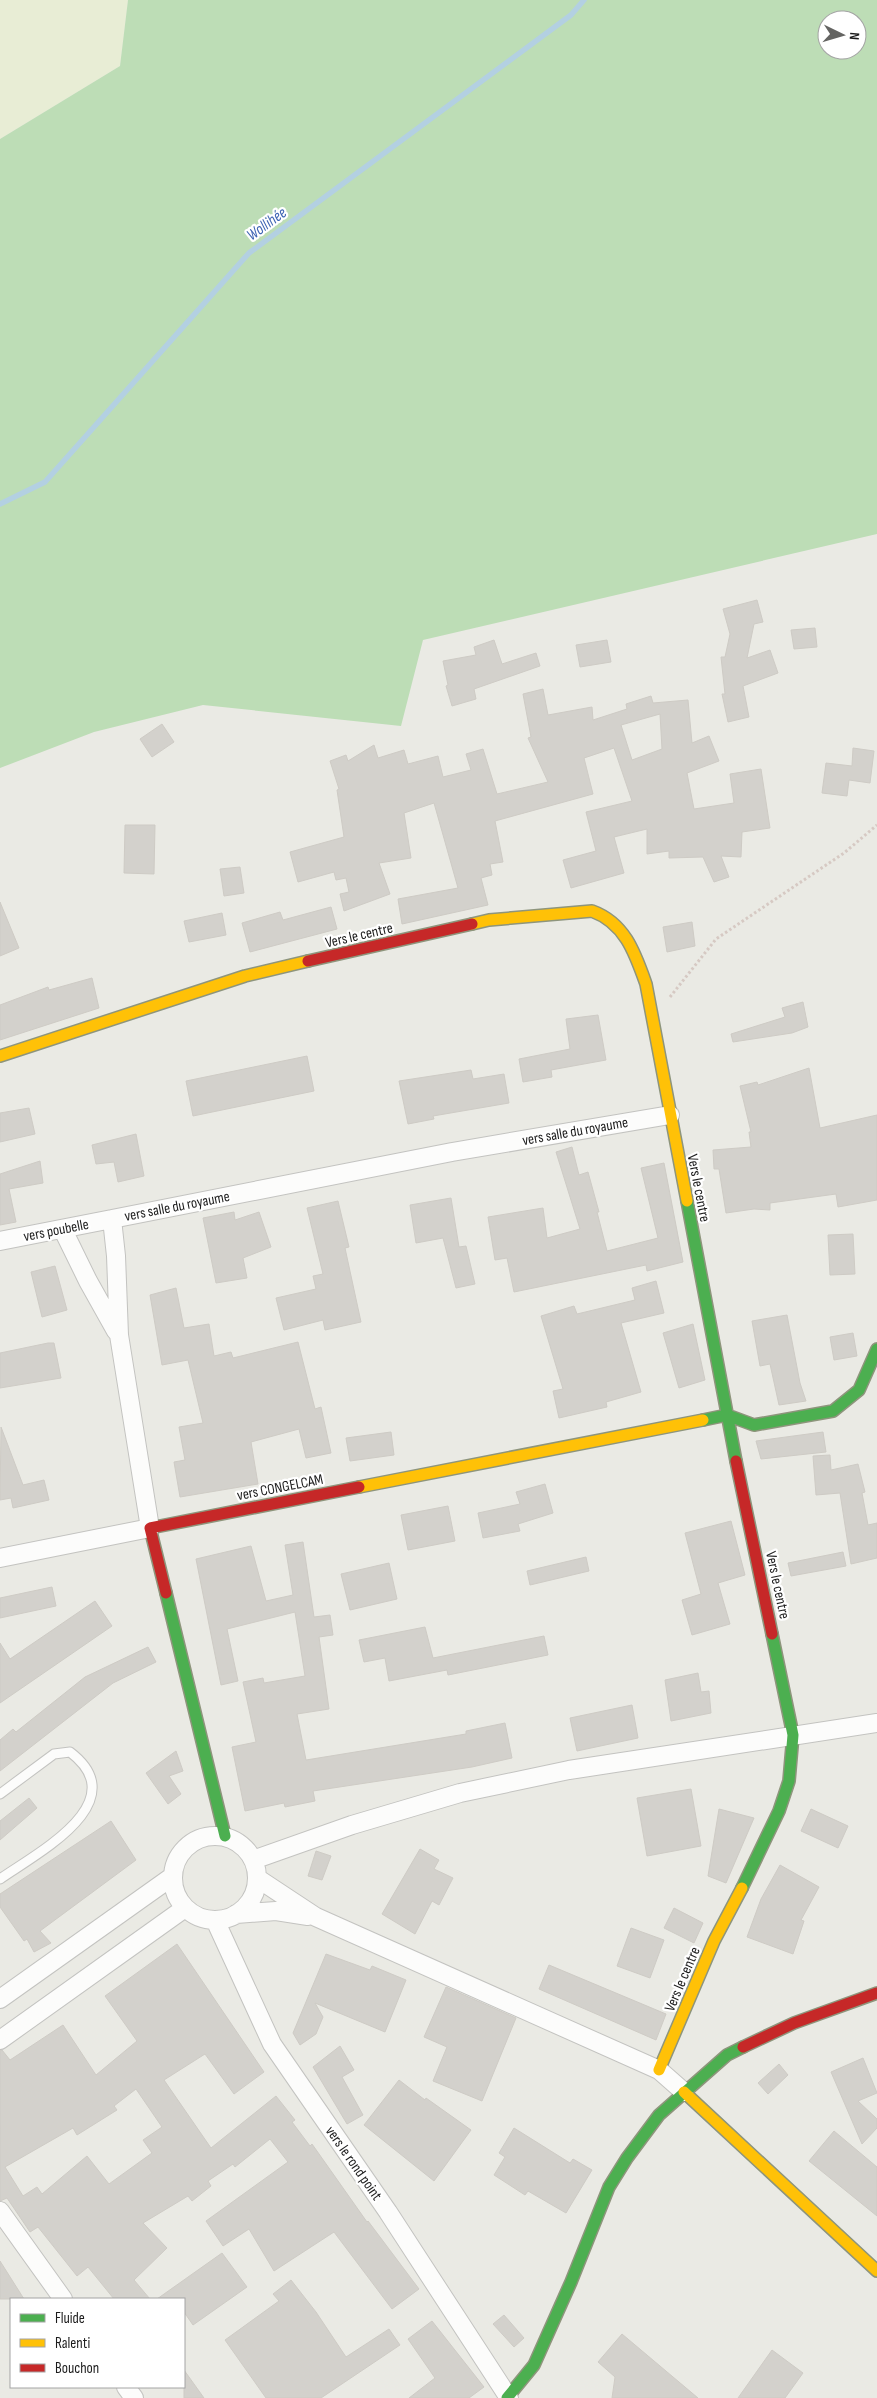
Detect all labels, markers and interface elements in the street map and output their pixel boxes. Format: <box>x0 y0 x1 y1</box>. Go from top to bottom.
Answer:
north arrow <box>817 10 867 60</box>
text: N <box>846 32 863 41</box>
water label: Wollihée <box>243 203 291 245</box>
street label: Vers le centre <box>324 919 395 952</box>
street label: vers salle du royaume <box>521 1113 629 1150</box>
street label: Vers le centre <box>683 1153 714 1224</box>
street label: vers salle du royaume <box>123 1187 231 1226</box>
street label: vers poubelle <box>22 1215 90 1246</box>
street label: vers CONGELCAM <box>235 1470 325 1505</box>
street label: Vers le centre <box>761 1550 794 1621</box>
street label: Vers le centre <box>660 1944 705 2014</box>
street label: vers le rond point <box>321 2122 386 2204</box>
legend <box>10 2298 185 2388</box>
text: Fluide <box>55 2309 85 2328</box>
text: Ralenti <box>55 2334 90 2353</box>
text: Bouchon <box>55 2359 99 2378</box>

